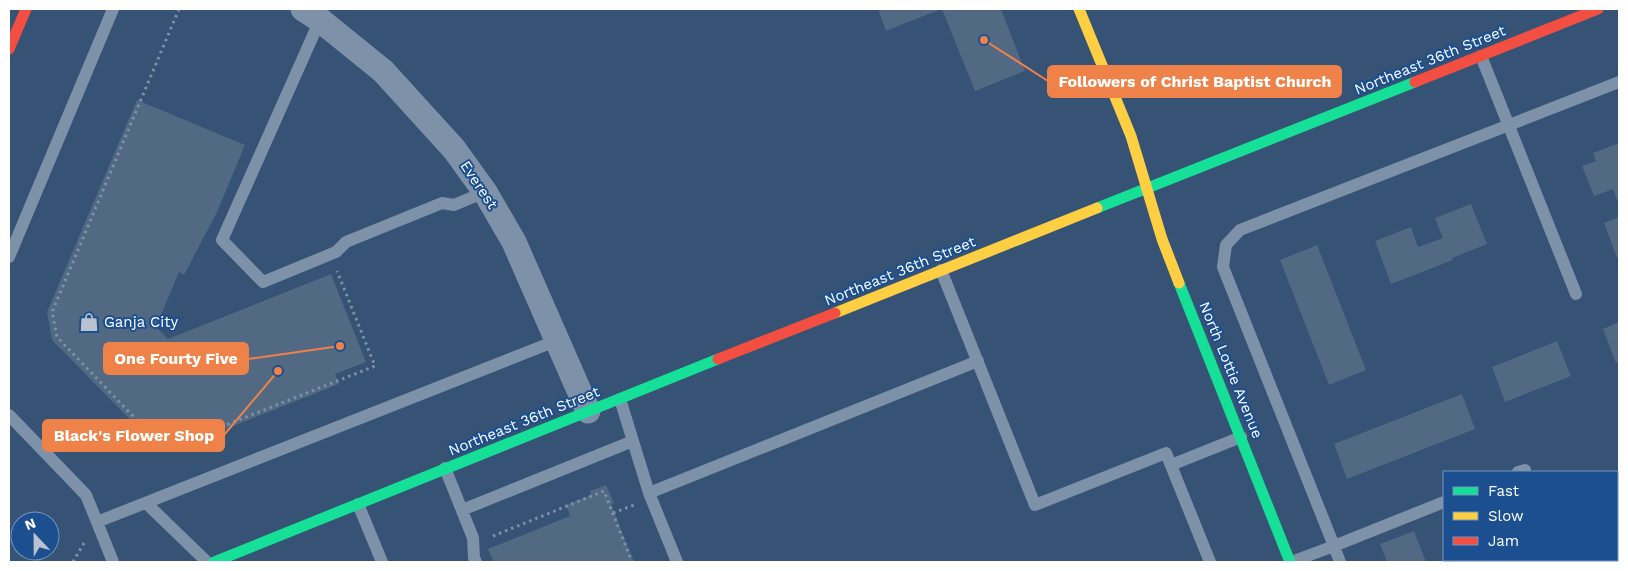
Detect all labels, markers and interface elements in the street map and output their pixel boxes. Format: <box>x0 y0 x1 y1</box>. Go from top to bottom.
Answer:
street label: Northeast 36th Street <box>1352 21 1509 99</box>
callout: Followers of Christ Baptist Church <box>1048 66 1341 97</box>
text: Followers of Christ Baptist Church <box>1058 72 1332 91</box>
street label: Everest <box>456 157 502 213</box>
street label: Northeast 36th Street <box>822 232 979 310</box>
street label: North Lottie Avenue <box>1195 299 1267 441</box>
shop icon: Ganja City <box>78 311 100 333</box>
place label: Ganja City <box>104 313 178 331</box>
callout: One Fourty Five <box>104 343 248 374</box>
text: One Fourty Five <box>114 349 238 368</box>
street label: Northeast 36th Street <box>446 382 603 460</box>
callout: Black's Flower Shop <box>43 420 224 451</box>
text: Black's Flower Shop <box>54 426 214 445</box>
legend <box>1443 471 1618 561</box>
text: Fast <box>1488 482 1520 500</box>
text: Slow <box>1488 507 1524 525</box>
north arrow <box>10 511 60 561</box>
text: N <box>22 515 38 533</box>
text: Jam <box>1488 532 1519 550</box>

